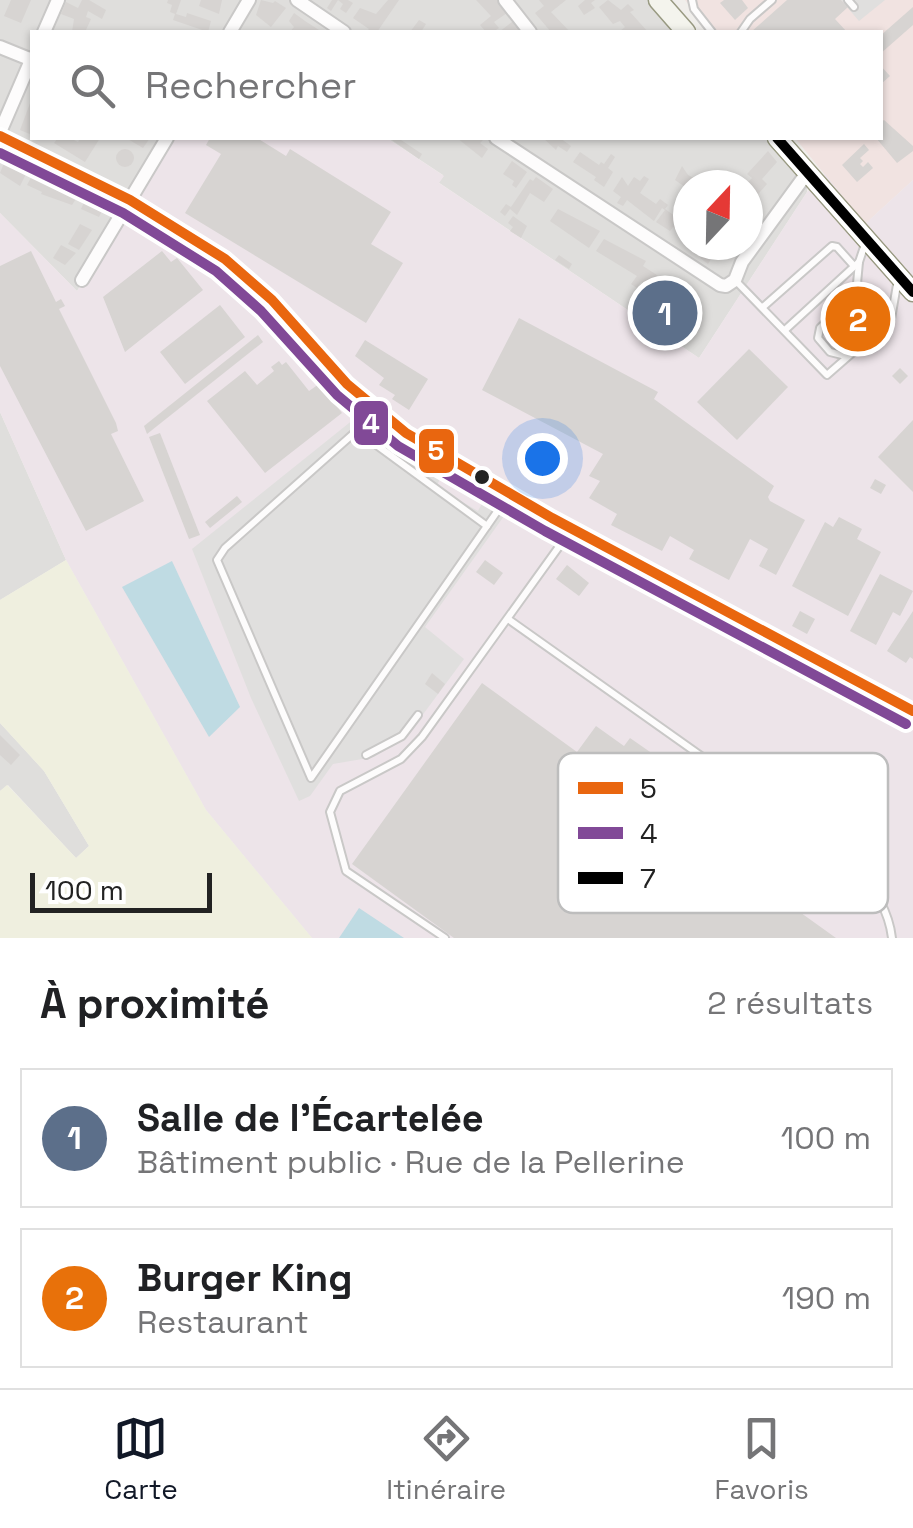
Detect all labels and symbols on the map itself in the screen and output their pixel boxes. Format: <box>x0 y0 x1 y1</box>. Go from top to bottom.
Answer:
north arrow <box>673 170 763 260</box>
pin: 1 <box>632 276 698 350</box>
pin: 2 <box>826 282 890 356</box>
line badge: 4 <box>352 399 390 447</box>
text: 4 <box>362 405 380 441</box>
line badge: 5 <box>417 427 456 475</box>
text: 5 <box>428 432 444 468</box>
your location <box>517 433 568 484</box>
unlabelled marker <box>472 467 492 487</box>
legend <box>558 753 888 913</box>
text: 5 <box>640 770 657 806</box>
text: 4 <box>640 815 658 851</box>
text: 7 <box>640 860 656 896</box>
scale bar <box>30 868 212 913</box>

